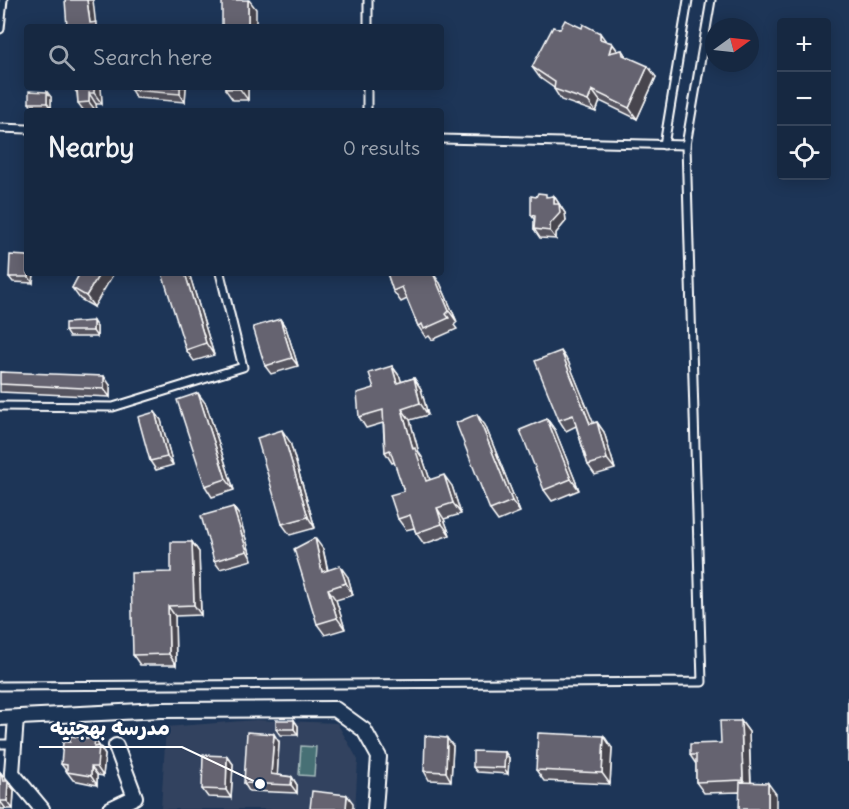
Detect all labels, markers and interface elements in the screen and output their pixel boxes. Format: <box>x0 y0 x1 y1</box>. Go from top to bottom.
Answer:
north arrow <box>705 18 759 72</box>
map controls <box>777 18 831 180</box>
button: + <box>777 18 831 72</box>
search box <box>24 24 444 90</box>
icon: search <box>45 41 78 74</box>
text: Search here <box>93 43 212 71</box>
button: − <box>777 72 831 126</box>
button: locate <box>777 126 831 180</box>
text: Nearby <box>48 131 134 164</box>
text: 0 results <box>343 135 420 160</box>
callout: مدرسه بهجتیه <box>39 708 182 747</box>
text: مدرسه بهجتیه <box>50 714 170 741</box>

